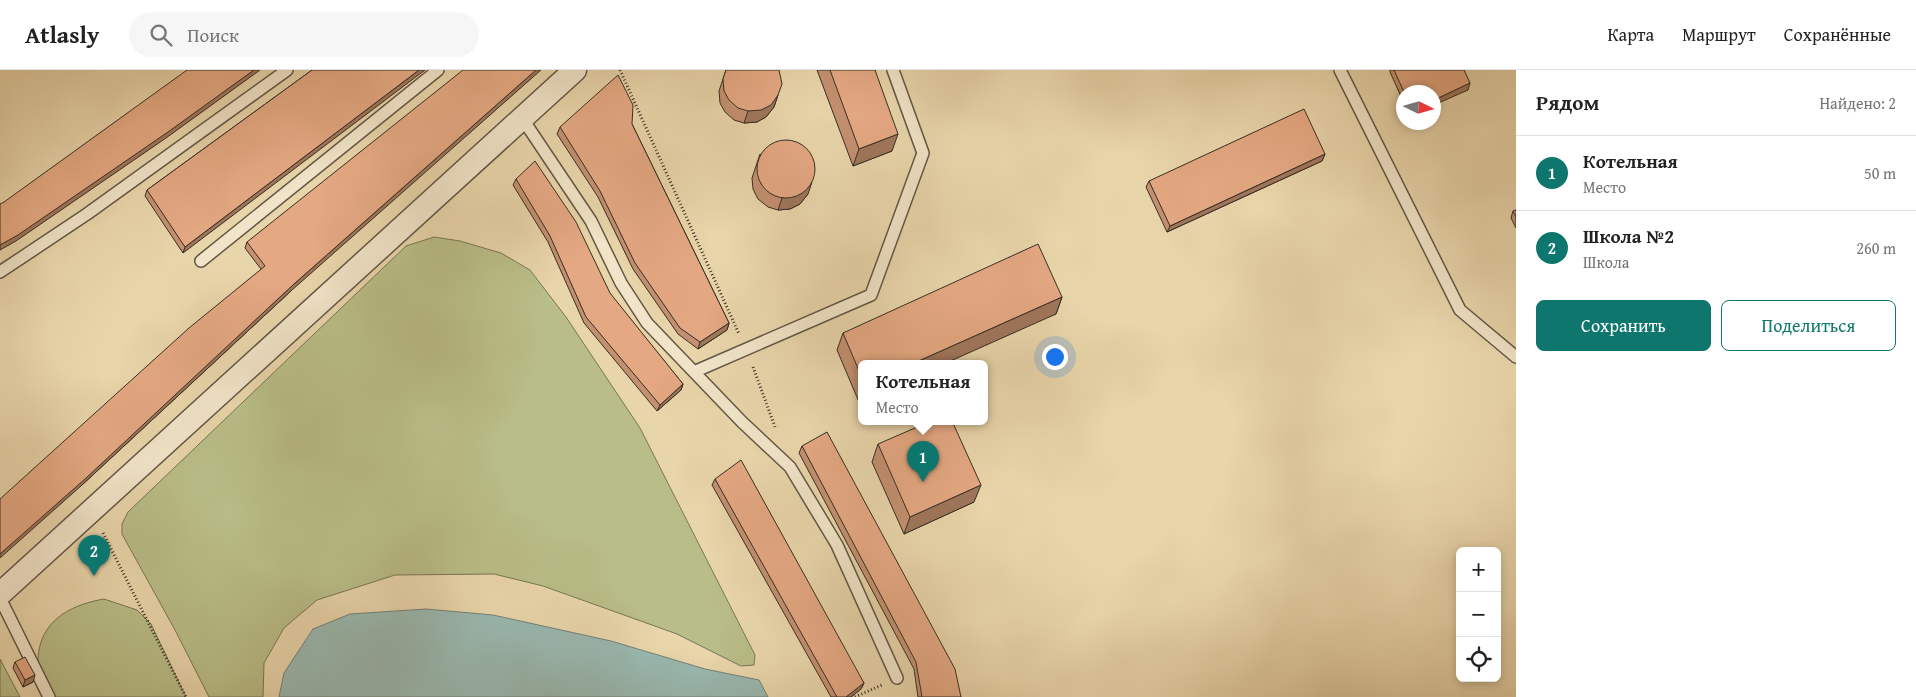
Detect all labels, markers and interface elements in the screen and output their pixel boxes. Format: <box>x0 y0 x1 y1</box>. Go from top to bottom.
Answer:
search box <box>129 12 479 57</box>
text: Atlasly <box>25 17 99 52</box>
icon: search <box>147 21 175 49</box>
text: Поиск <box>187 21 239 49</box>
text: Карта <box>1608 21 1654 48</box>
text: Маршрут <box>1682 21 1756 48</box>
text: Сохранённые <box>1784 21 1891 48</box>
north arrow <box>1396 85 1441 130</box>
text: Рядом <box>1536 87 1599 118</box>
text: Найдено: 2 <box>1819 91 1896 115</box>
text: Котельная <box>1583 147 1678 175</box>
text: 1 <box>1548 161 1556 185</box>
text: 50 m <box>1864 161 1896 185</box>
text: Место <box>1583 175 1626 199</box>
text: Школа №2 <box>1583 222 1674 250</box>
text: 2 <box>1548 236 1556 260</box>
text: 260 m <box>1856 236 1896 260</box>
text: Школа <box>1583 250 1629 274</box>
button: Сохранить <box>1536 300 1711 351</box>
button: Поделиться <box>1721 300 1896 351</box>
your location <box>1042 344 1068 370</box>
popup <box>858 360 988 425</box>
text: Котельная <box>876 367 970 395</box>
text: Место <box>876 395 919 419</box>
pin: 1 <box>907 441 939 482</box>
pin: 2 <box>78 535 110 576</box>
map controls <box>1456 547 1501 682</box>
button: + <box>1456 547 1501 592</box>
button: − <box>1456 592 1501 637</box>
button: locate <box>1456 637 1501 682</box>

